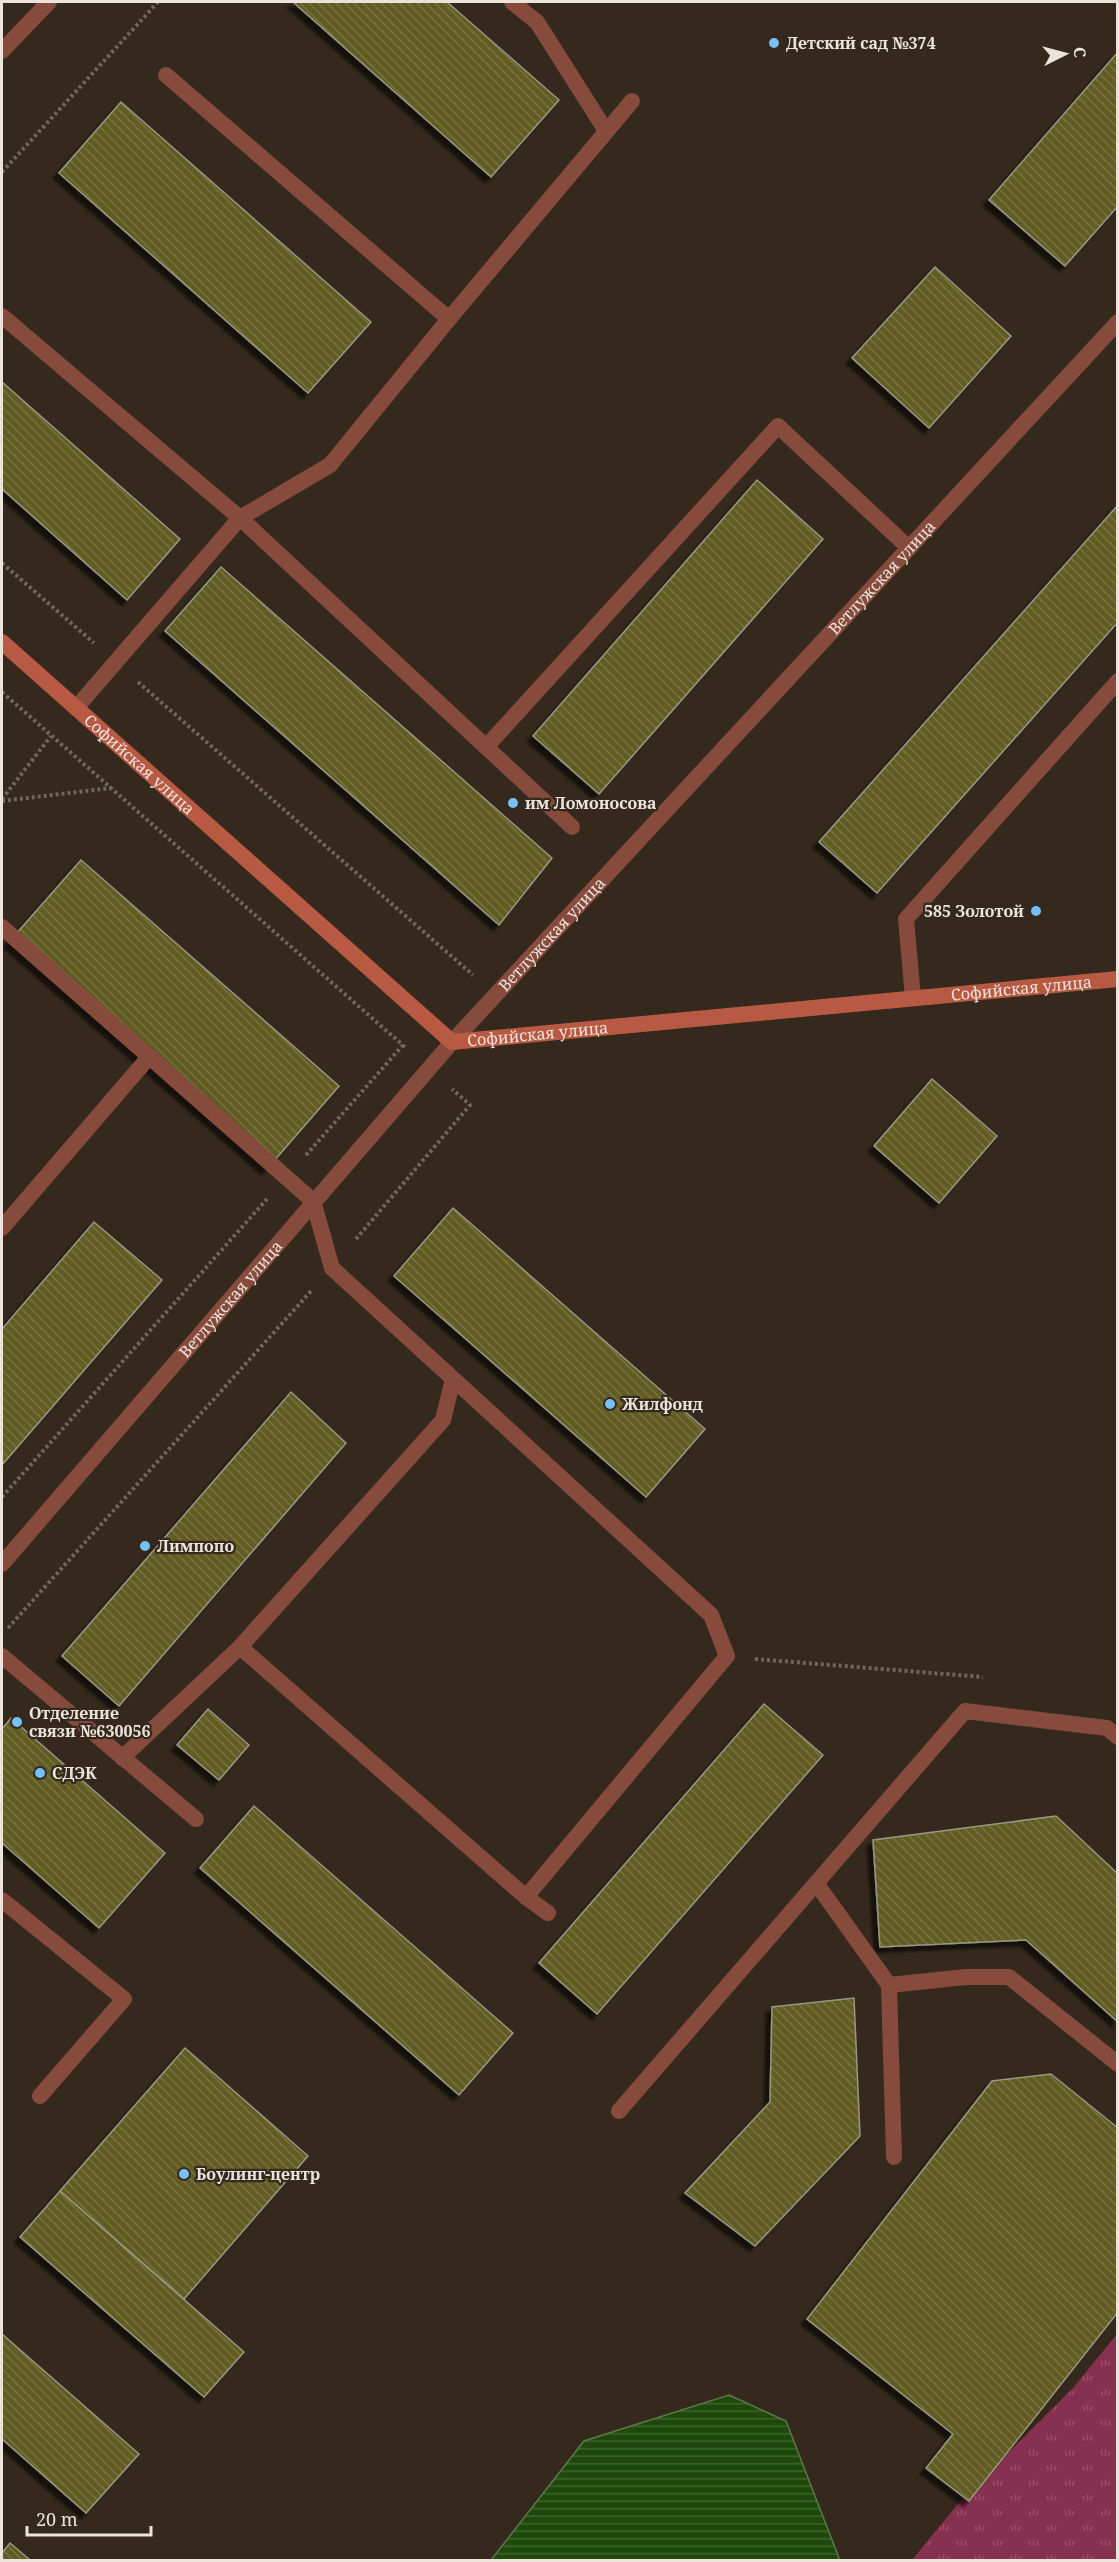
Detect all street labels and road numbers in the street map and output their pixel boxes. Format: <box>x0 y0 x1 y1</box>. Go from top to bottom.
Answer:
street label: Ветлужская улица <box>823 515 940 639</box>
street label: Софийская улица <box>79 709 200 819</box>
street label: Ветлужская улица <box>493 872 610 996</box>
street label: Софийская улица <box>950 971 1093 1006</box>
street label: Софийская улица <box>466 1016 609 1052</box>
street label: Ветлужская улица <box>174 1235 287 1362</box>

